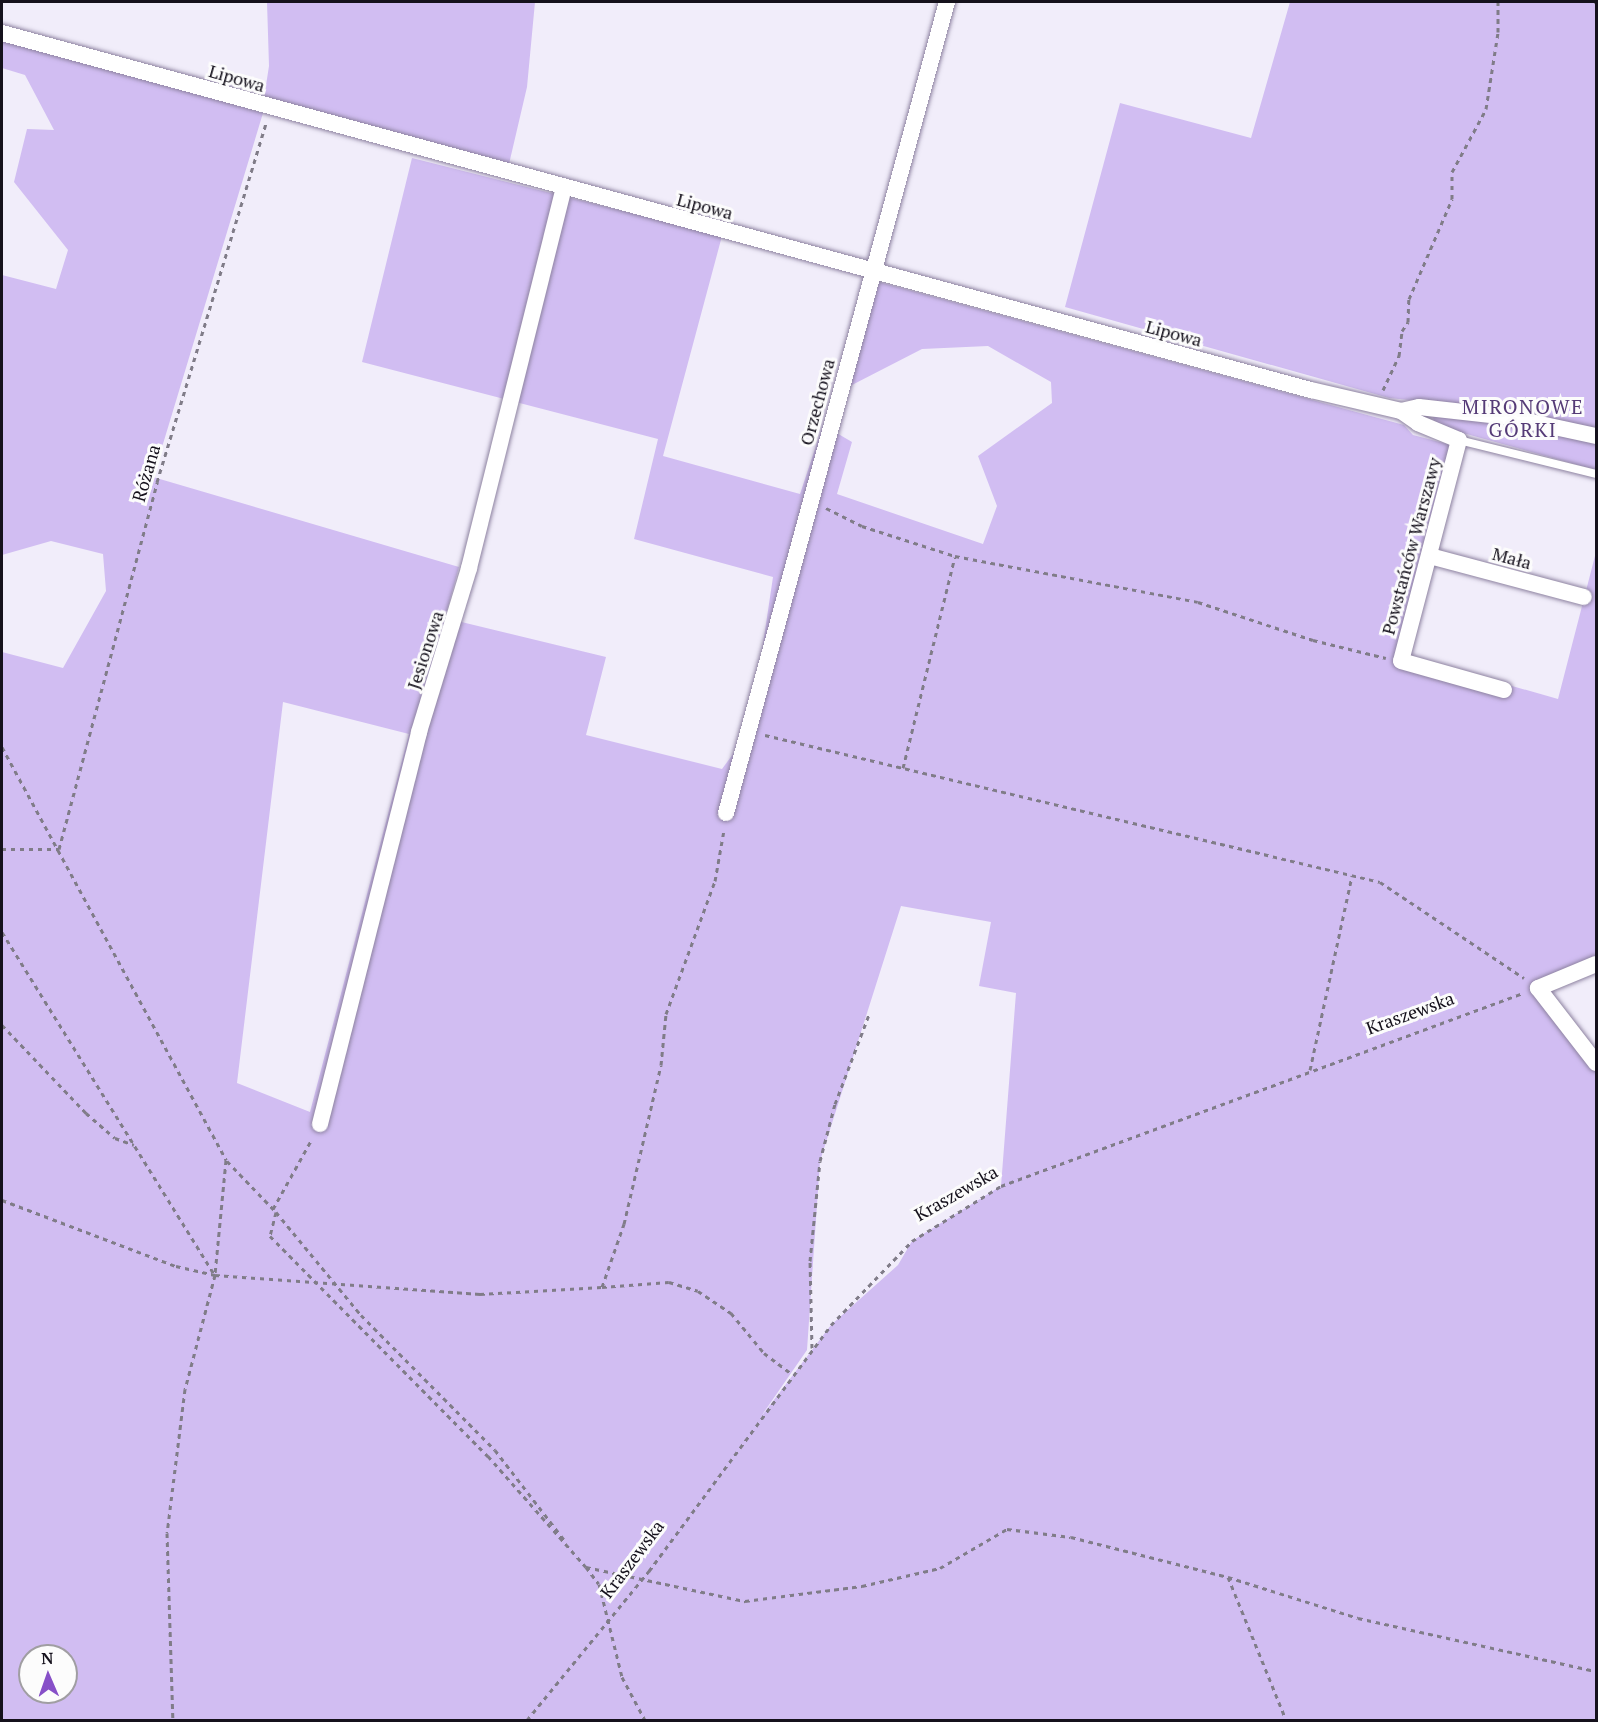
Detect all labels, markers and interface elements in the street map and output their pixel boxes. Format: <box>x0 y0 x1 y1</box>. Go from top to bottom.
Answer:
street label: Lipowa <box>206 60 268 96</box>
street label: Lipowa <box>674 188 736 224</box>
street label: Lipowa <box>1143 315 1205 351</box>
street label: Orzechowa <box>795 356 839 448</box>
district label: MIRONOWE GÓRKI <box>1462 395 1584 442</box>
street label: Różana <box>128 442 164 504</box>
street label: Powstańców Warszawy <box>1377 455 1445 637</box>
street label: Mała <box>1490 542 1534 574</box>
street label: Jesionowa <box>402 608 448 692</box>
street label: Kraszewska <box>1363 987 1457 1039</box>
street label: Kraszewska <box>911 1161 1001 1225</box>
street label: Kraszewska <box>596 1516 668 1602</box>
north arrow <box>18 1644 78 1704</box>
text: N <box>41 1647 54 1669</box>

